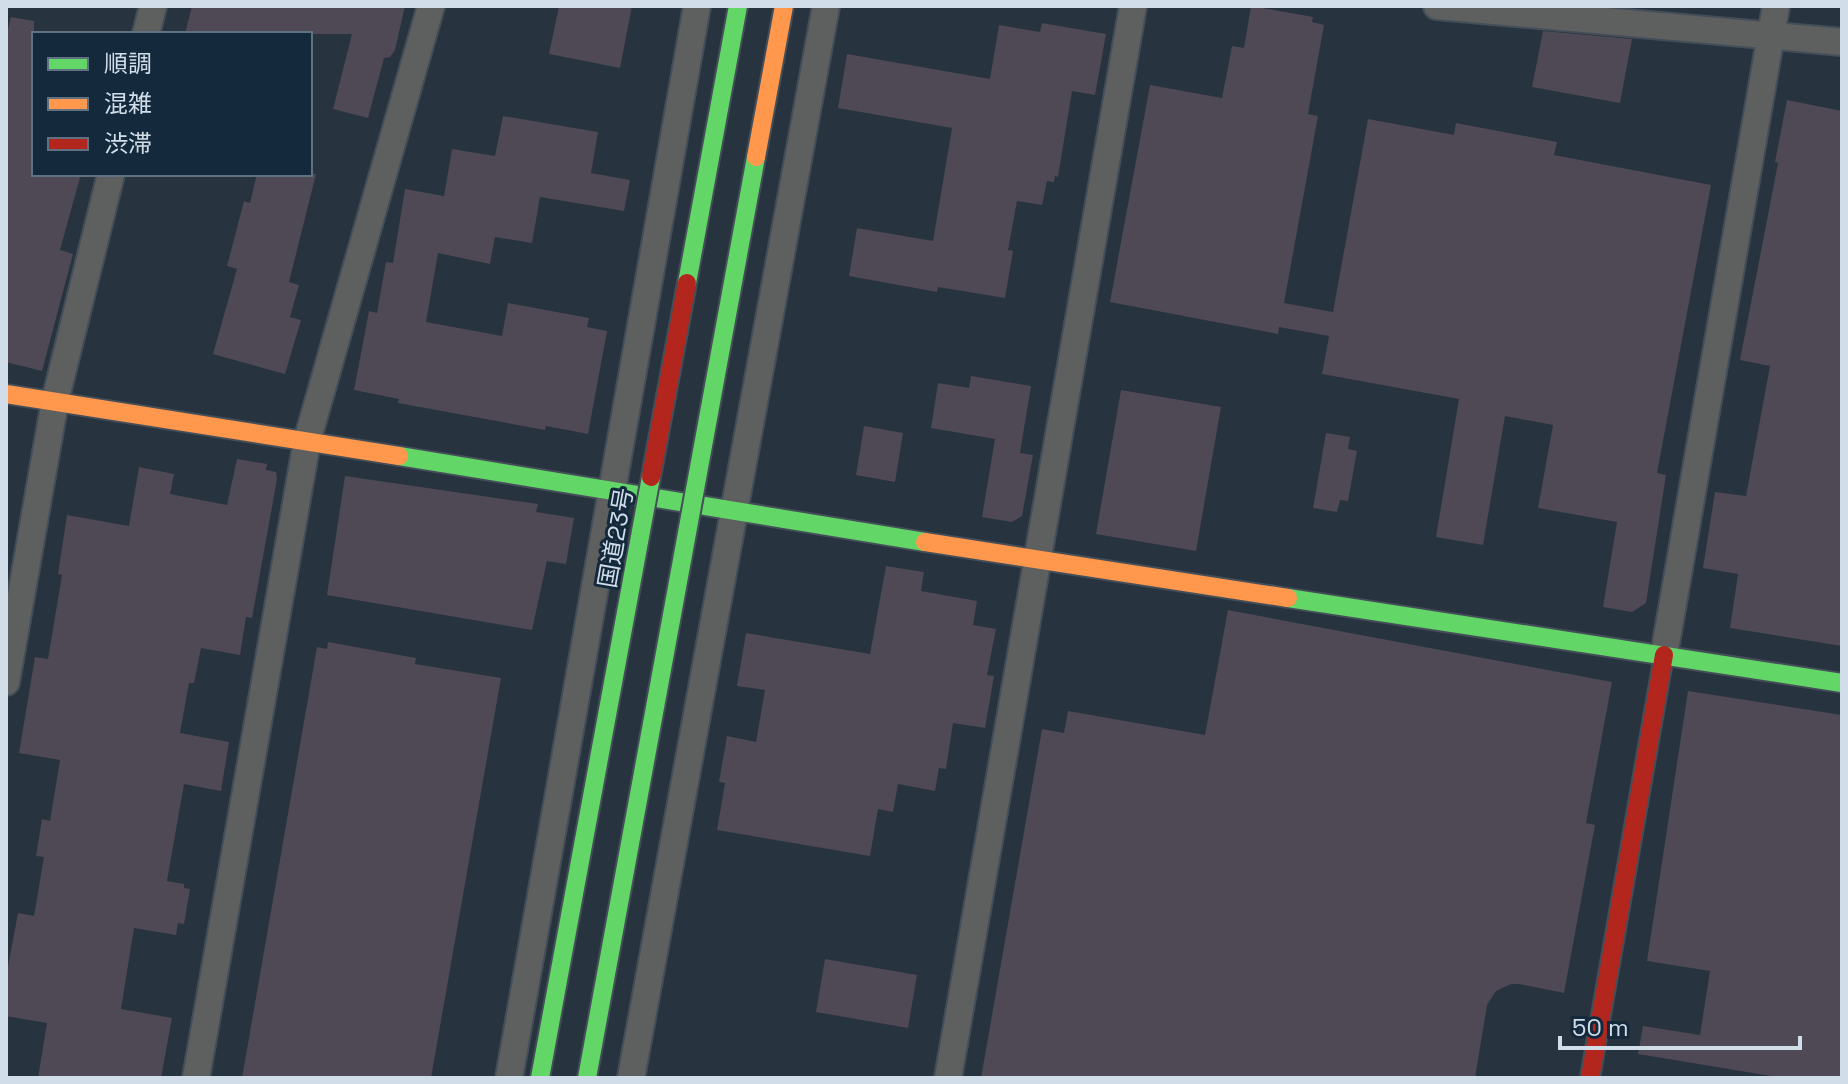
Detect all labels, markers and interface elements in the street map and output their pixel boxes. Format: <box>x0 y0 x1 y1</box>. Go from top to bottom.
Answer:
legend <box>32 32 312 176</box>
text: 順調 <box>104 48 152 79</box>
text: 混雑 <box>104 88 152 119</box>
text: 渋滞 <box>104 128 152 159</box>
street label: 国道23号 <box>591 486 640 590</box>
scale bar <box>1560 1000 1800 1050</box>
text: 50 m <box>1572 1012 1629 1043</box>

